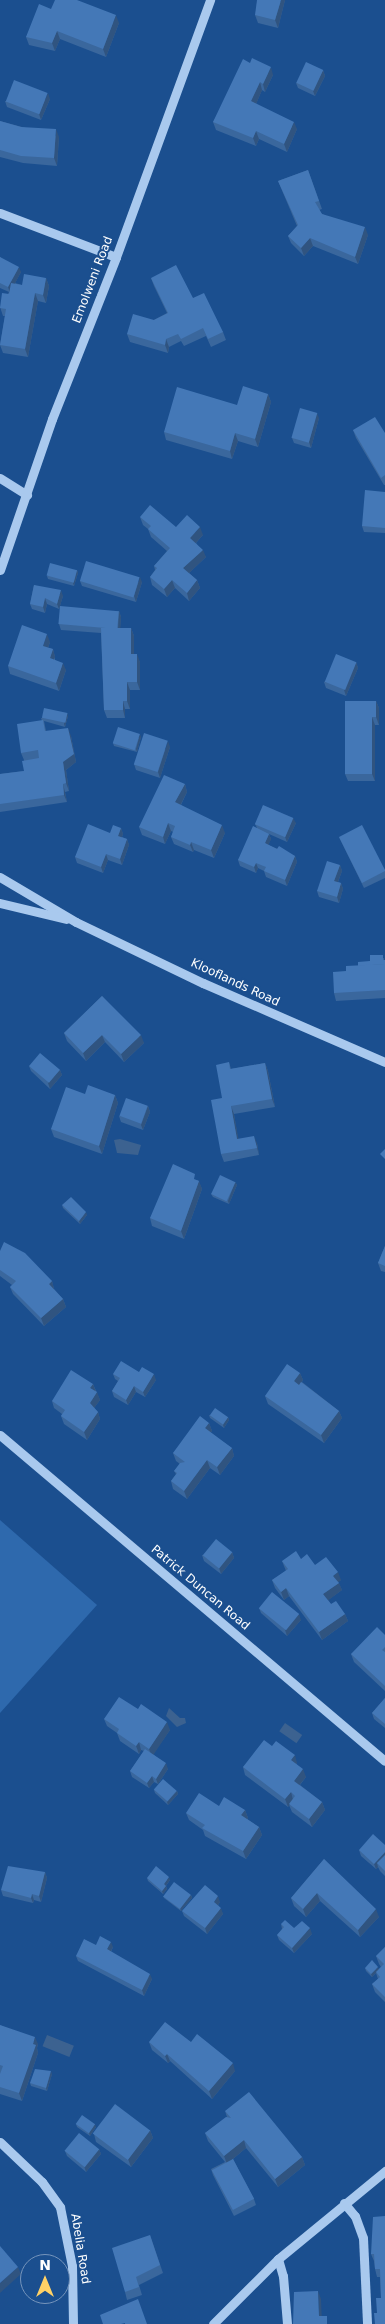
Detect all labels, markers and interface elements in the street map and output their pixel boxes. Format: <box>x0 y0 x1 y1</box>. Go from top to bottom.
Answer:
street label: Emolweni Road <box>70 234 116 326</box>
street label: Klooflands Road <box>188 956 282 1010</box>
street label: Patrick Duncan Road <box>148 1543 252 1633</box>
street label: Abelia Road <box>67 2213 93 2285</box>
north arrow <box>20 2254 70 2304</box>
text: N <box>39 2257 51 2273</box>

